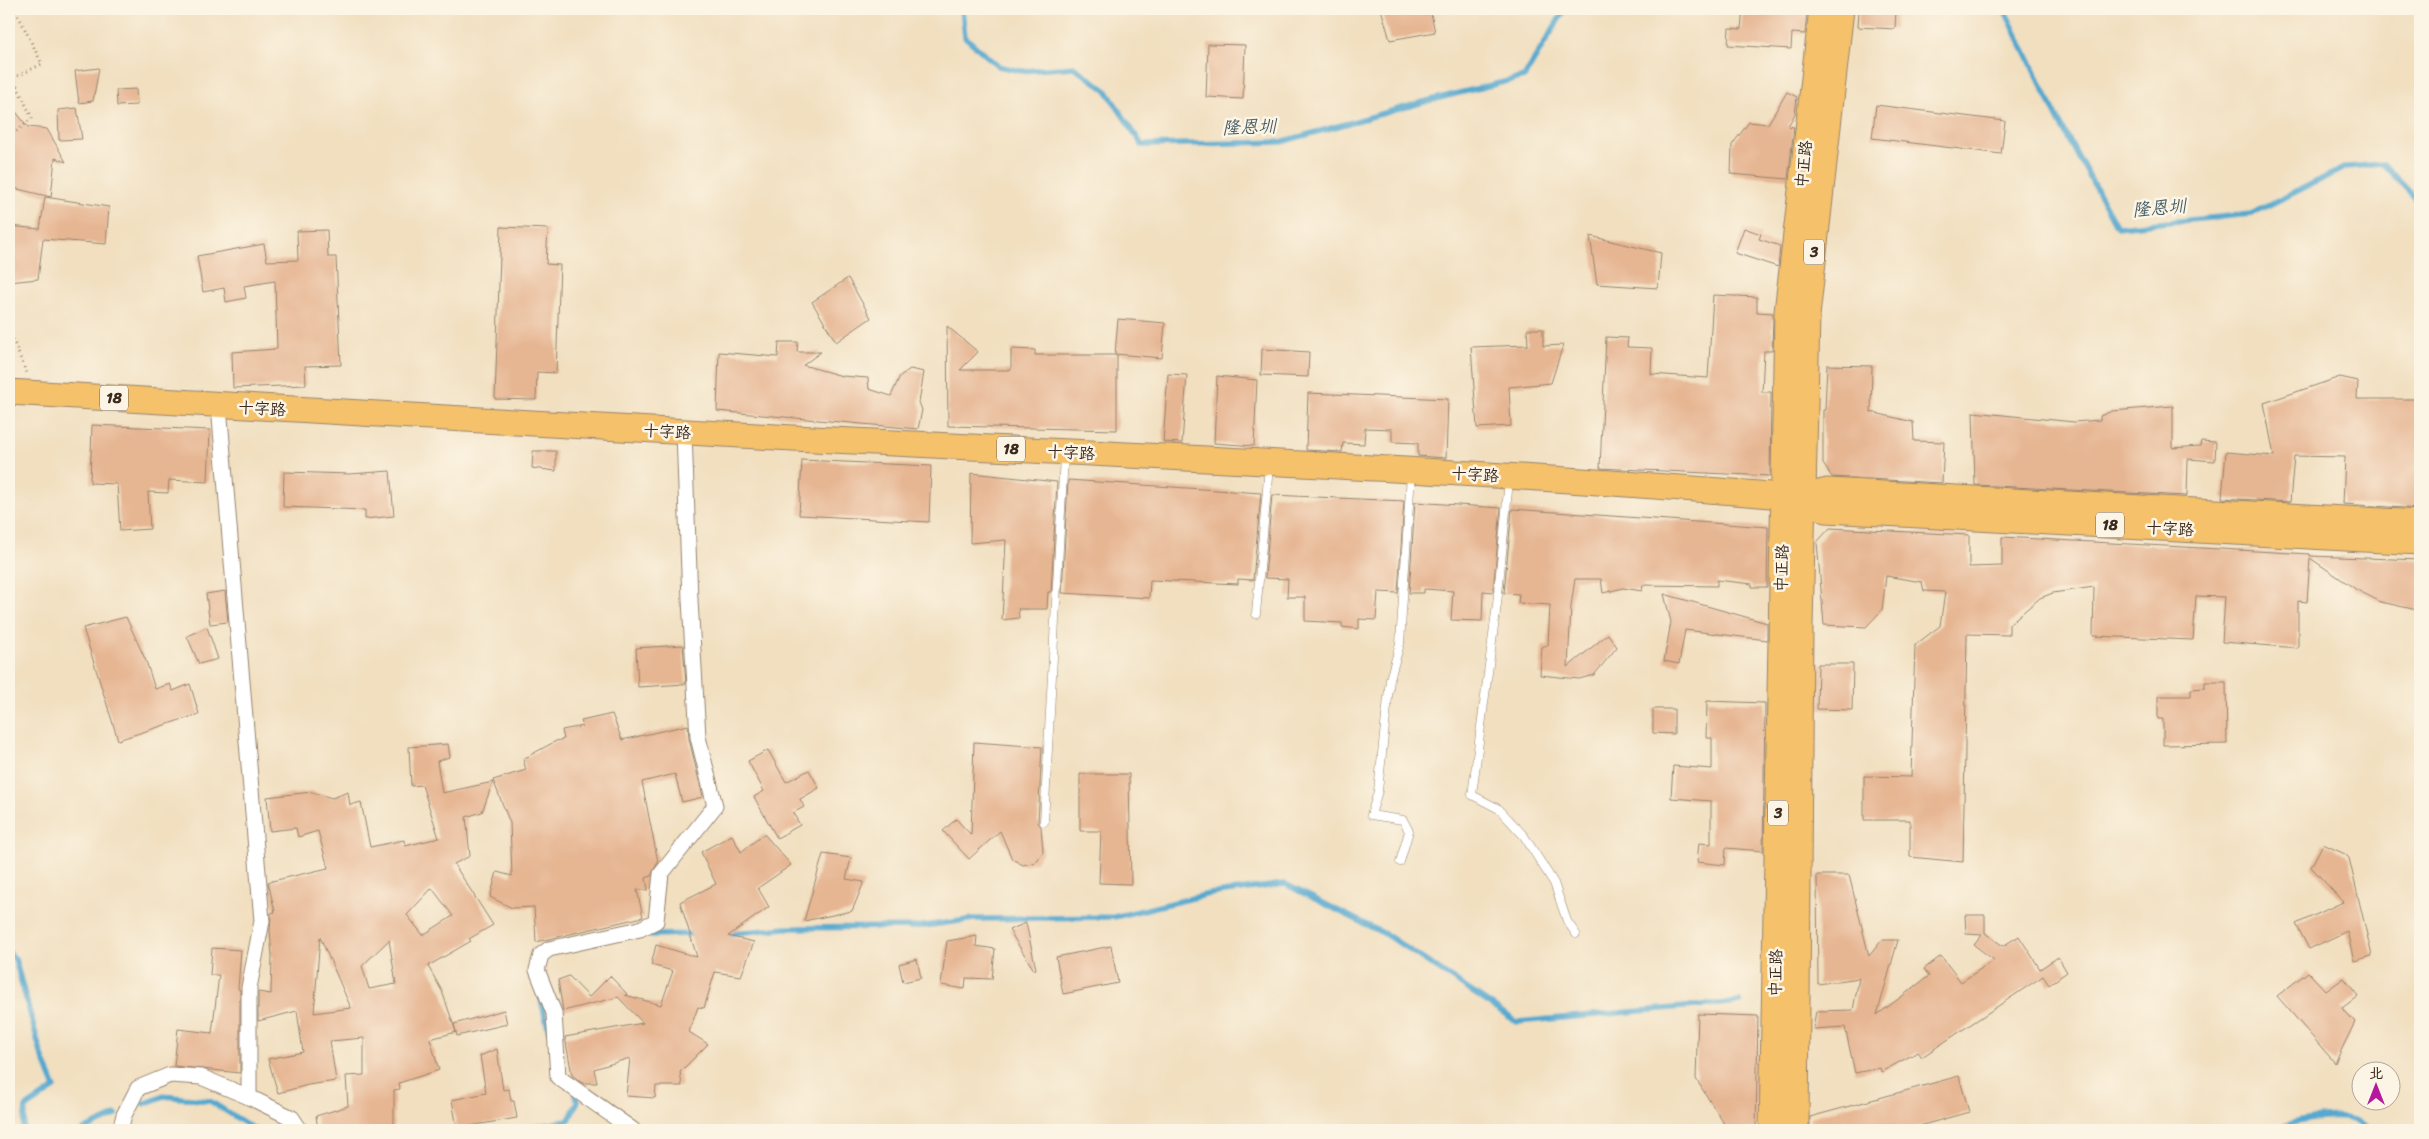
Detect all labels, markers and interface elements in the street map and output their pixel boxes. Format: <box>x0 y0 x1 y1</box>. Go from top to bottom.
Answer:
water label: 隆恩圳 <box>1221 110 1279 144</box>
street label: 中正路 <box>1787 139 1820 189</box>
water label: 隆恩圳 <box>2131 190 2189 226</box>
road number: 3 <box>1804 240 1824 264</box>
road number: 18 <box>100 386 128 410</box>
street label: 十字路 <box>237 393 287 424</box>
street label: 十字路 <box>642 416 692 447</box>
road number: 18 <box>997 436 1025 462</box>
street label: 十字路 <box>1046 437 1096 468</box>
street label: 十字路 <box>1450 459 1500 490</box>
road number: 18 <box>2096 512 2124 538</box>
street label: 十字路 <box>2145 513 2195 544</box>
street label: 中正路 <box>1766 544 1797 593</box>
road number: 3 <box>1768 800 1788 826</box>
street label: 中正路 <box>1761 949 1790 997</box>
text: 北 <box>2369 1061 2383 1086</box>
north arrow <box>2352 1062 2402 1112</box>

